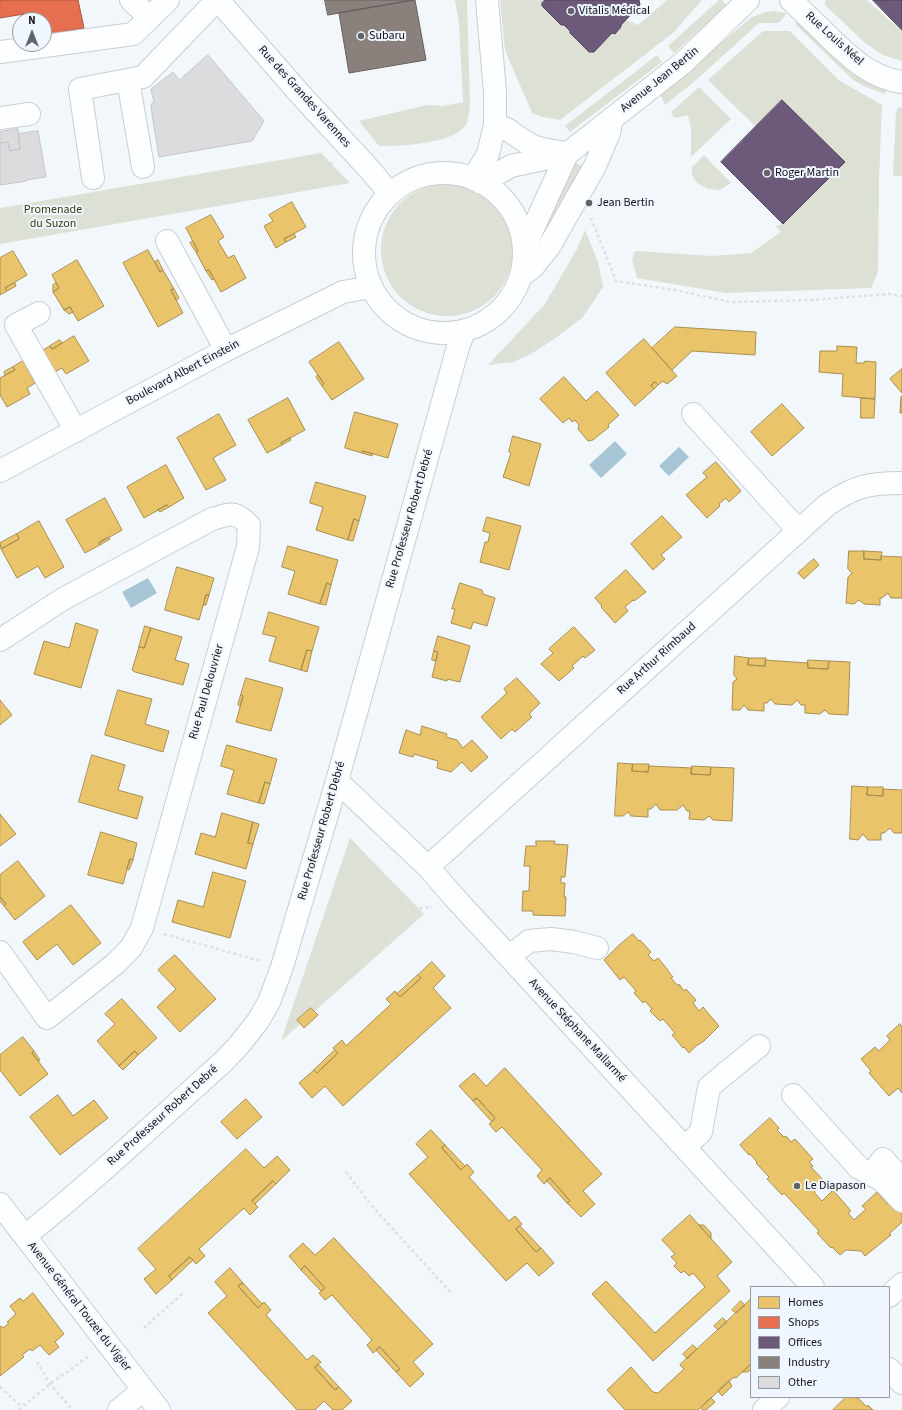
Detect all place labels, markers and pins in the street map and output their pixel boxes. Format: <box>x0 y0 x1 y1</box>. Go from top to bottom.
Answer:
place label: Vitalis Médical <box>579 4 650 18</box>
marker: Vitalis Médical <box>566 6 576 16</box>
place label: Subaru <box>369 29 405 43</box>
marker: Subaru <box>356 31 366 41</box>
place label: Roger Martin <box>775 166 839 180</box>
marker: Roger Martin <box>762 168 772 178</box>
place label: Jean Bertin <box>597 196 654 210</box>
marker: Jean Bertin <box>584 198 594 208</box>
place label: Le Diapason <box>805 1179 866 1193</box>
marker: Le Diapason <box>792 1181 802 1191</box>

